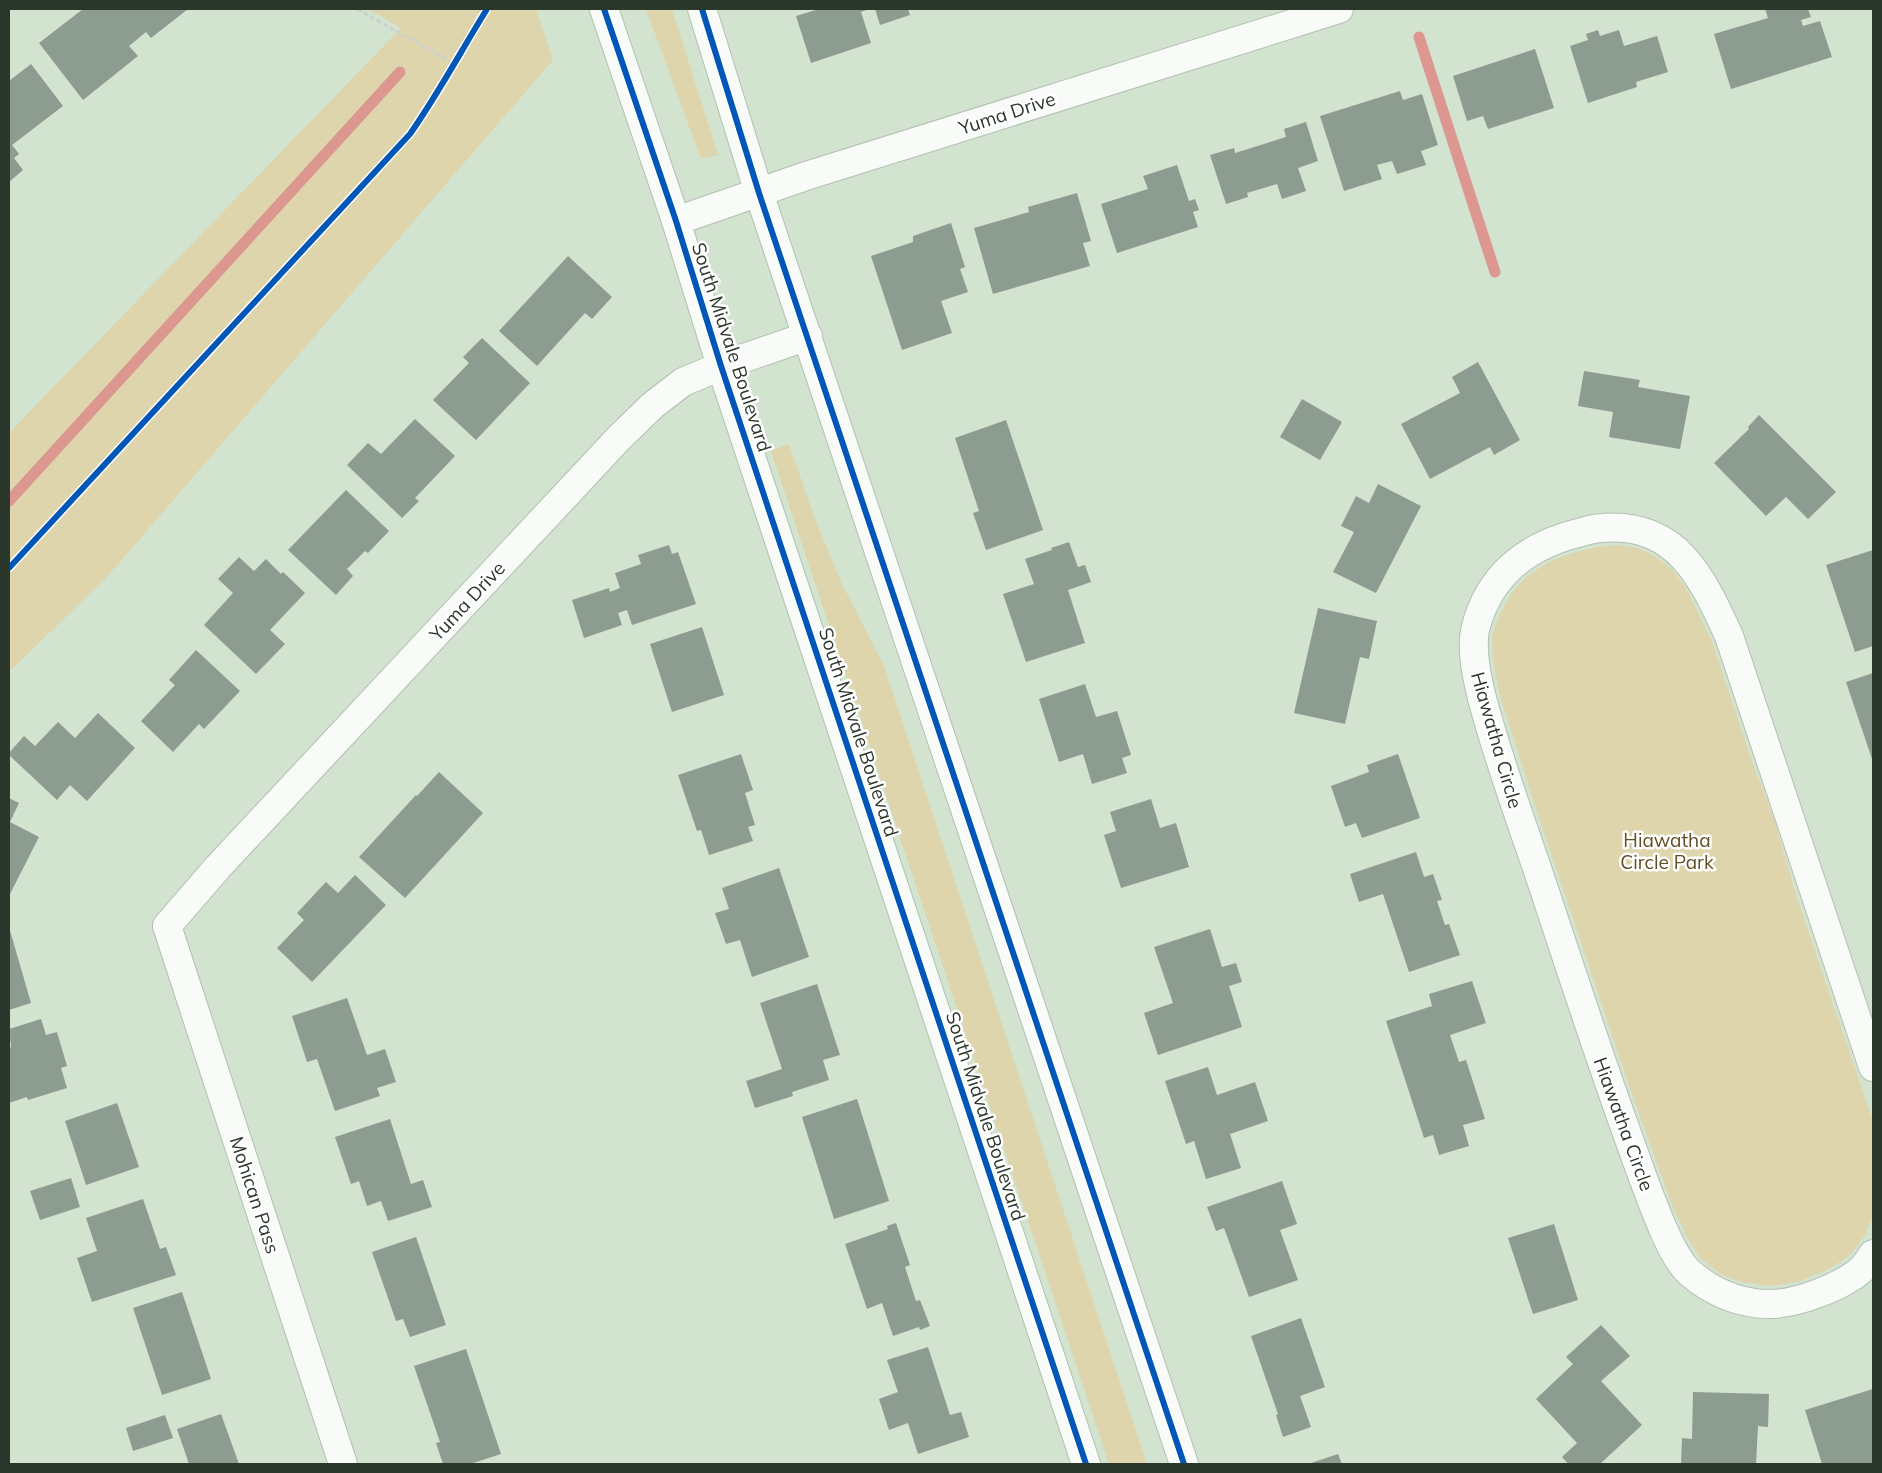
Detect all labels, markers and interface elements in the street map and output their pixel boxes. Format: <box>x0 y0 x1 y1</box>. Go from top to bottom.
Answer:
street label: Yuma Drive <box>955 86 1058 140</box>
street label: South Midvale Boulevard <box>687 239 777 455</box>
street label: Yuma Drive <box>423 556 510 647</box>
street label: South Midvale Boulevard <box>814 624 904 840</box>
street label: Hiawatha Circle <box>1466 669 1528 811</box>
park label: Hiawatha Circle Park <box>1620 828 1714 874</box>
street label: South Midvale Boulevard <box>941 1008 1031 1224</box>
street label: Hiawatha Circle <box>1589 1054 1659 1194</box>
street label: Mohican Pass <box>225 1133 285 1257</box>

